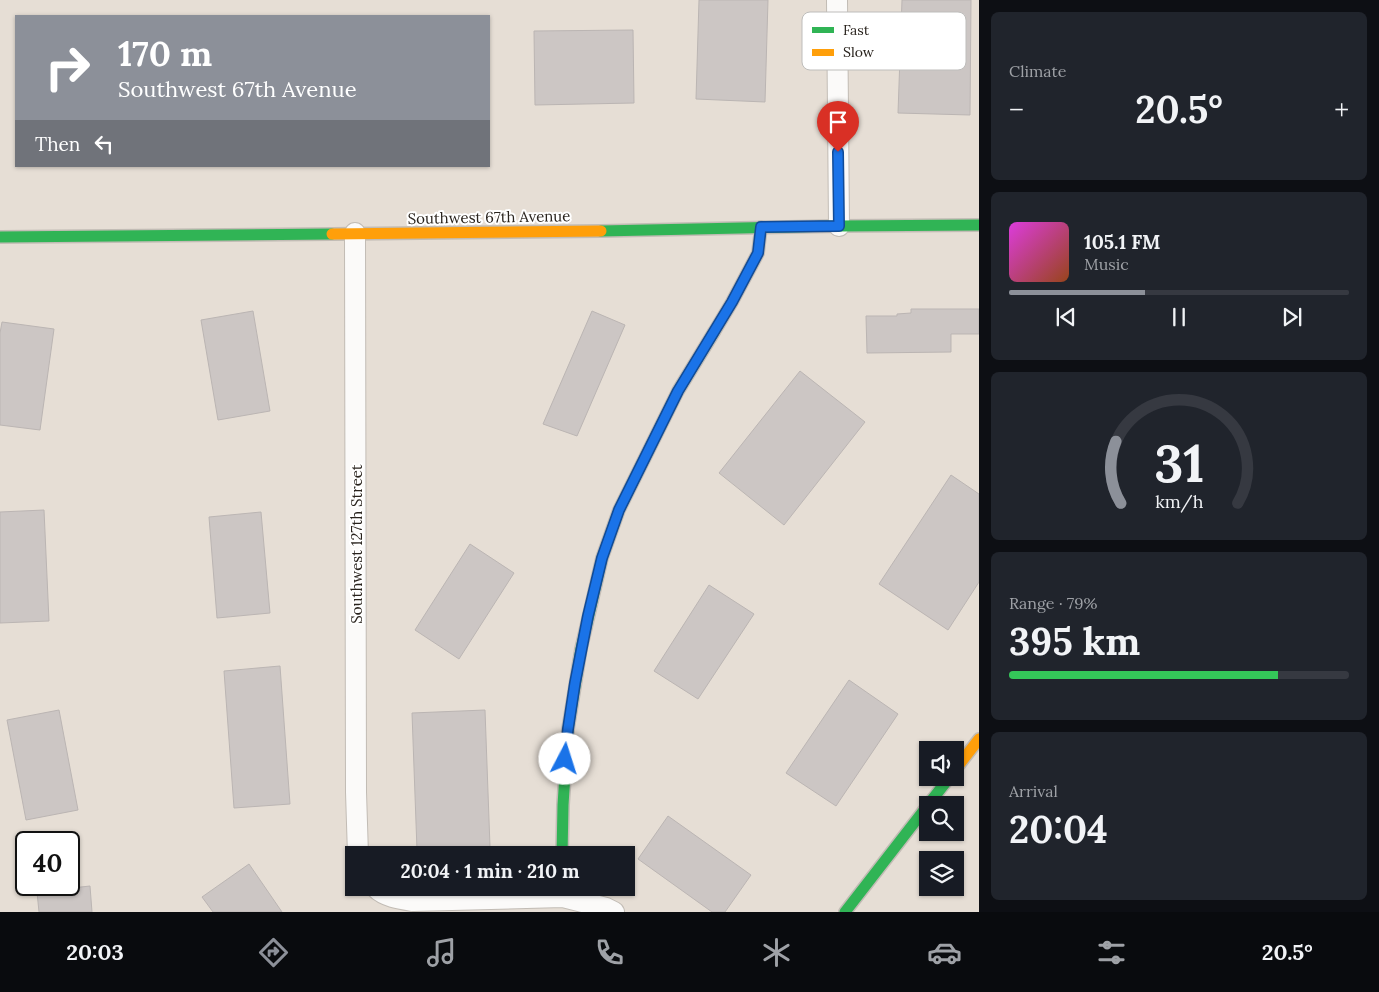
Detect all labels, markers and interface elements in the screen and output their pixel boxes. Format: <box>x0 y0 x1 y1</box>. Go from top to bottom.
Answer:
legend <box>802 12 966 70</box>
text: Fast <box>843 21 870 39</box>
text: 170 m <box>118 31 212 76</box>
icon: right <box>35 35 100 100</box>
text: Slow <box>843 43 875 61</box>
text: Climate <box>1009 61 1066 81</box>
text: Southwest 67th Avenue <box>118 75 357 103</box>
text: 20.5° <box>1135 85 1223 133</box>
text: − <box>1009 92 1024 128</box>
text: + <box>1334 92 1349 128</box>
pin <box>817 101 859 152</box>
icon: arrive <box>824 108 852 136</box>
icon: left <box>90 130 118 158</box>
text: Then <box>35 132 80 156</box>
street label: Southwest 67th Avenue <box>407 206 571 228</box>
text: 105.1 FM <box>1084 230 1161 254</box>
text: Music <box>1084 254 1129 274</box>
icon: previous <box>1052 303 1080 331</box>
icon: pause <box>1165 303 1193 331</box>
icon: next <box>1278 303 1306 331</box>
text: 31 <box>1154 430 1204 496</box>
street label: Southwest 127th Street <box>347 464 366 624</box>
text: km/h <box>1155 490 1203 513</box>
text: Range · 79% <box>1009 593 1097 613</box>
text: 395 km <box>1009 617 1140 665</box>
position arrow <box>538 732 590 784</box>
map controls <box>919 741 964 896</box>
button: sound <box>919 741 964 786</box>
text: Arrival <box>1009 781 1058 801</box>
button: search <box>919 796 964 841</box>
text: 20:04 <box>1009 805 1108 853</box>
speed limit sign: 40 <box>15 831 80 896</box>
button: layers <box>919 851 964 896</box>
text: 20:04 · 1 min · 210 m <box>401 859 579 883</box>
icon: directions <box>256 935 291 970</box>
icon: music <box>424 935 459 970</box>
icon: phone <box>592 935 627 970</box>
icon: climate <box>759 935 794 970</box>
icon: car <box>927 935 962 970</box>
icon: filters <box>1094 935 1129 970</box>
text: 20:03 <box>66 938 124 966</box>
text: 20.5° <box>1262 938 1313 966</box>

